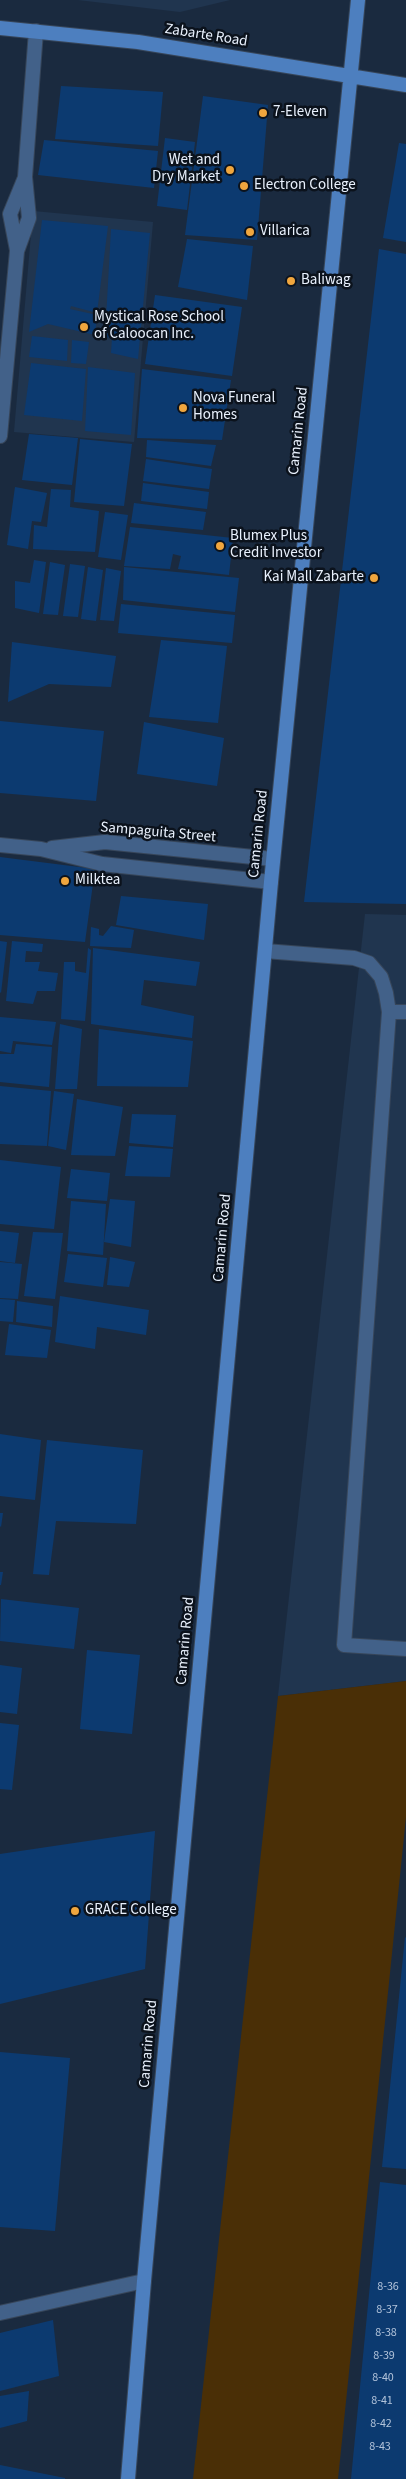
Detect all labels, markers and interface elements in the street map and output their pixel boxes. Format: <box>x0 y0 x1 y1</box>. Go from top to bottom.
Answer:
street label: Zabarte Road <box>163 21 249 51</box>
place label: 7-Eleven <box>273 104 327 122</box>
marker: 7-Eleven <box>257 107 269 119</box>
place label: Wet and Dry Market <box>152 152 220 187</box>
marker: Wet and Dry Market <box>224 164 236 176</box>
place label: Electron College <box>254 177 356 195</box>
marker: Electron College <box>238 180 250 192</box>
place label: Villarica <box>260 223 310 241</box>
marker: Villarica <box>244 226 256 238</box>
place label: Baliwag <box>301 272 351 290</box>
marker: Baliwag <box>285 275 297 287</box>
place label: Mystical Rose School of Caloocan Inc. <box>94 309 224 344</box>
marker: Mystical Rose School of Caloocan Inc. <box>78 321 90 333</box>
street label: Camarin Road <box>285 386 313 476</box>
place label: Nova Funeral Homes <box>193 390 275 425</box>
marker: Nova Funeral Homes <box>177 402 189 414</box>
place label: Blumex Plus Credit Investor <box>230 528 322 563</box>
marker: Blumex Plus Credit Investor <box>214 540 226 552</box>
place label: Kai Mall Zabarte <box>263 569 364 587</box>
marker: Kai Mall Zabarte <box>368 572 380 584</box>
street label: Camarin Road <box>245 789 273 879</box>
street label: Sampaguita Street <box>99 819 217 847</box>
place label: Milktea <box>75 872 120 890</box>
marker: Milktea <box>59 875 71 887</box>
street label: Camarin Road <box>210 1193 236 1283</box>
street label: Camarin Road <box>173 1596 199 1686</box>
place label: GRACE College <box>85 1902 177 1920</box>
marker: GRACE College <box>69 1905 81 1917</box>
street label: Camarin Road <box>136 1999 162 2089</box>
house number: 8-36 <box>377 2280 399 2294</box>
house number: 8-37 <box>376 2303 398 2317</box>
house number: 8-38 <box>375 2326 397 2340</box>
house number: 8-39 <box>373 2349 395 2363</box>
house number: 8-40 <box>372 2371 394 2385</box>
house number: 8-41 <box>371 2394 393 2408</box>
house number: 8-42 <box>370 2417 392 2431</box>
house number: 8-43 <box>369 2440 391 2454</box>

